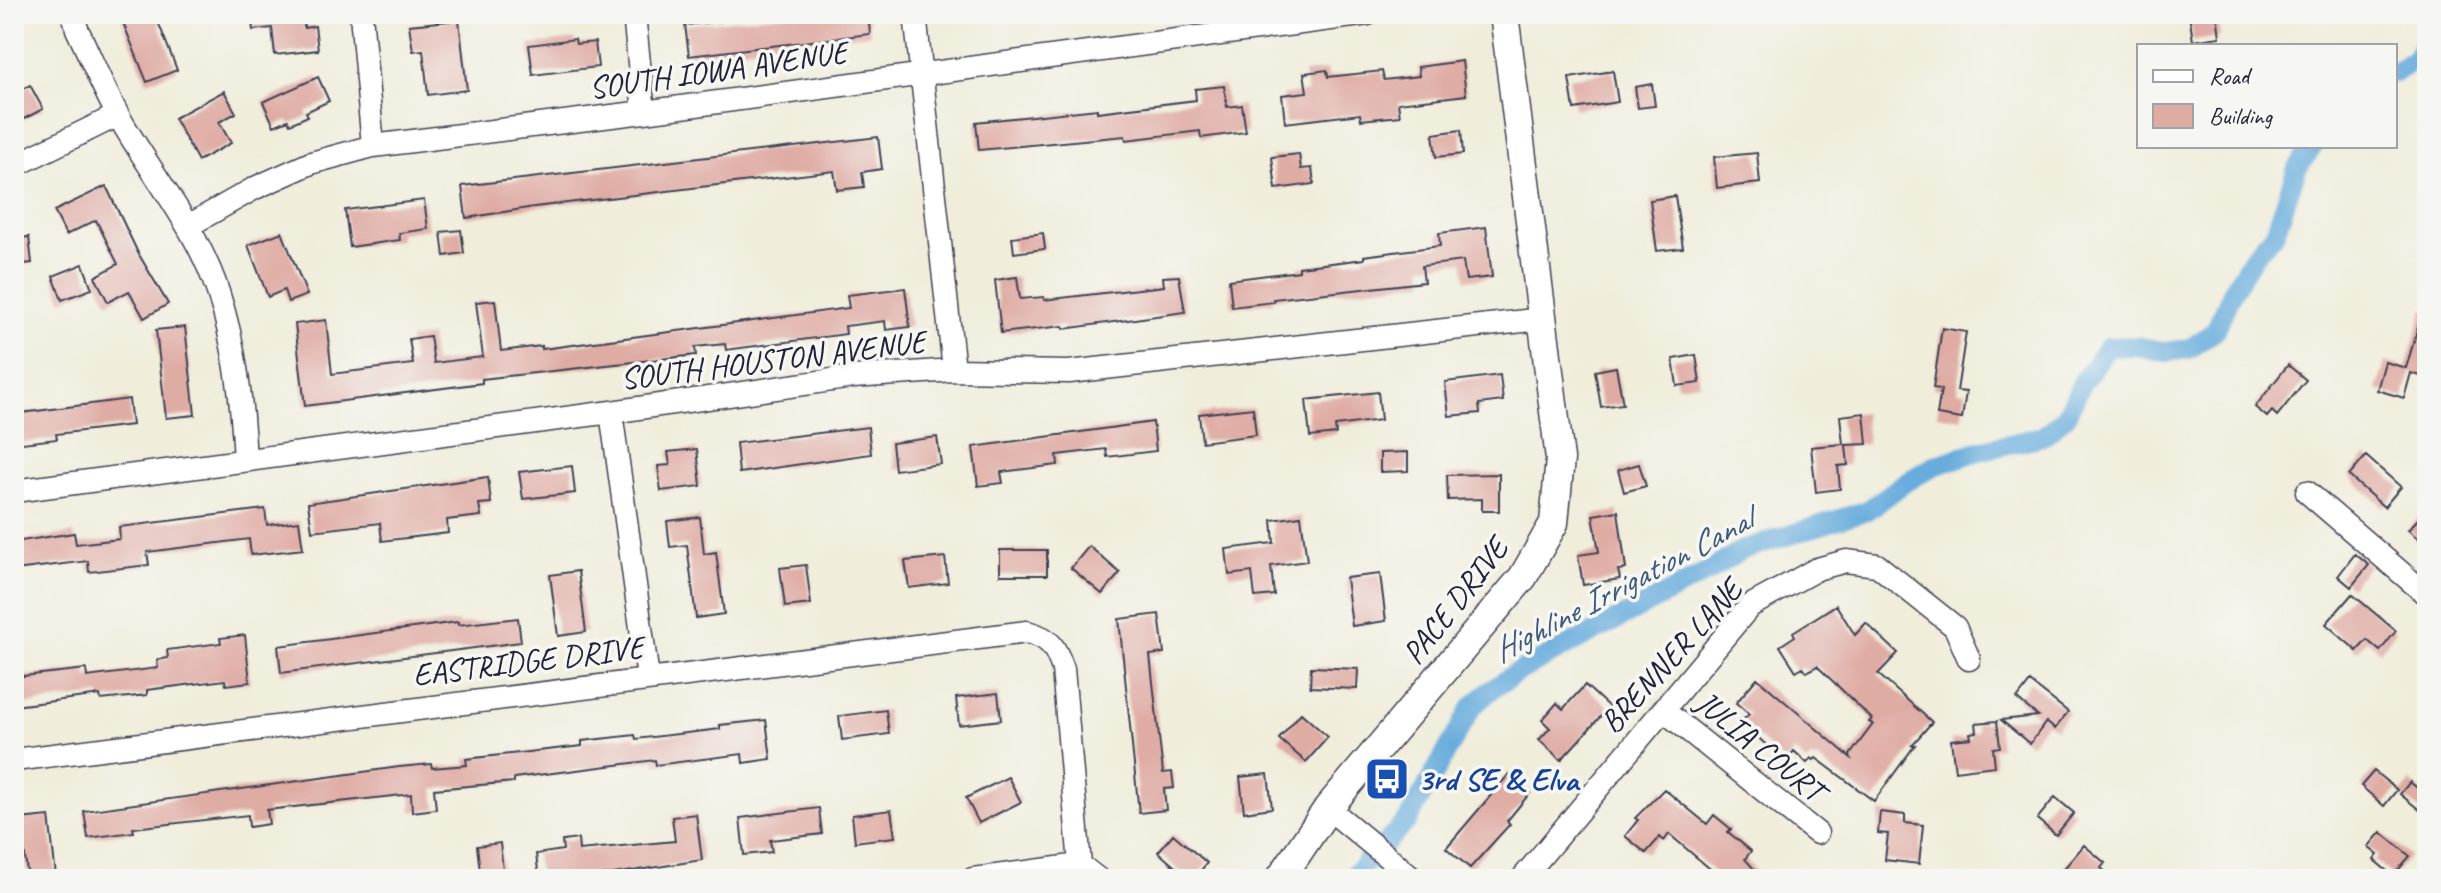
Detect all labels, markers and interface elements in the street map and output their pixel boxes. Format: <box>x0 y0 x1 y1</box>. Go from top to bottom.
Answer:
street label: SOUTH IOWA AVENUE <box>586 31 854 108</box>
legend <box>2137 44 2397 148</box>
text: Road <box>2209 61 2253 91</box>
text: Building <box>2209 101 2274 131</box>
street label: SOUTH HOUSTON AVENUE <box>618 320 932 399</box>
water label: Highline Irrigation Canal <box>1485 493 1769 672</box>
street label: PACE DRIVE <box>1393 526 1520 672</box>
street label: BRENNER LANE <box>1591 567 1754 742</box>
street label: EASTRIDGE DRIVE <box>410 626 650 695</box>
street label: JULIA COURT <box>1686 681 1838 815</box>
bus stop icon: 3rd SE & Elva <box>1363 755 1411 803</box>
place label: 3rd SE & Elva <box>1418 759 1581 800</box>

